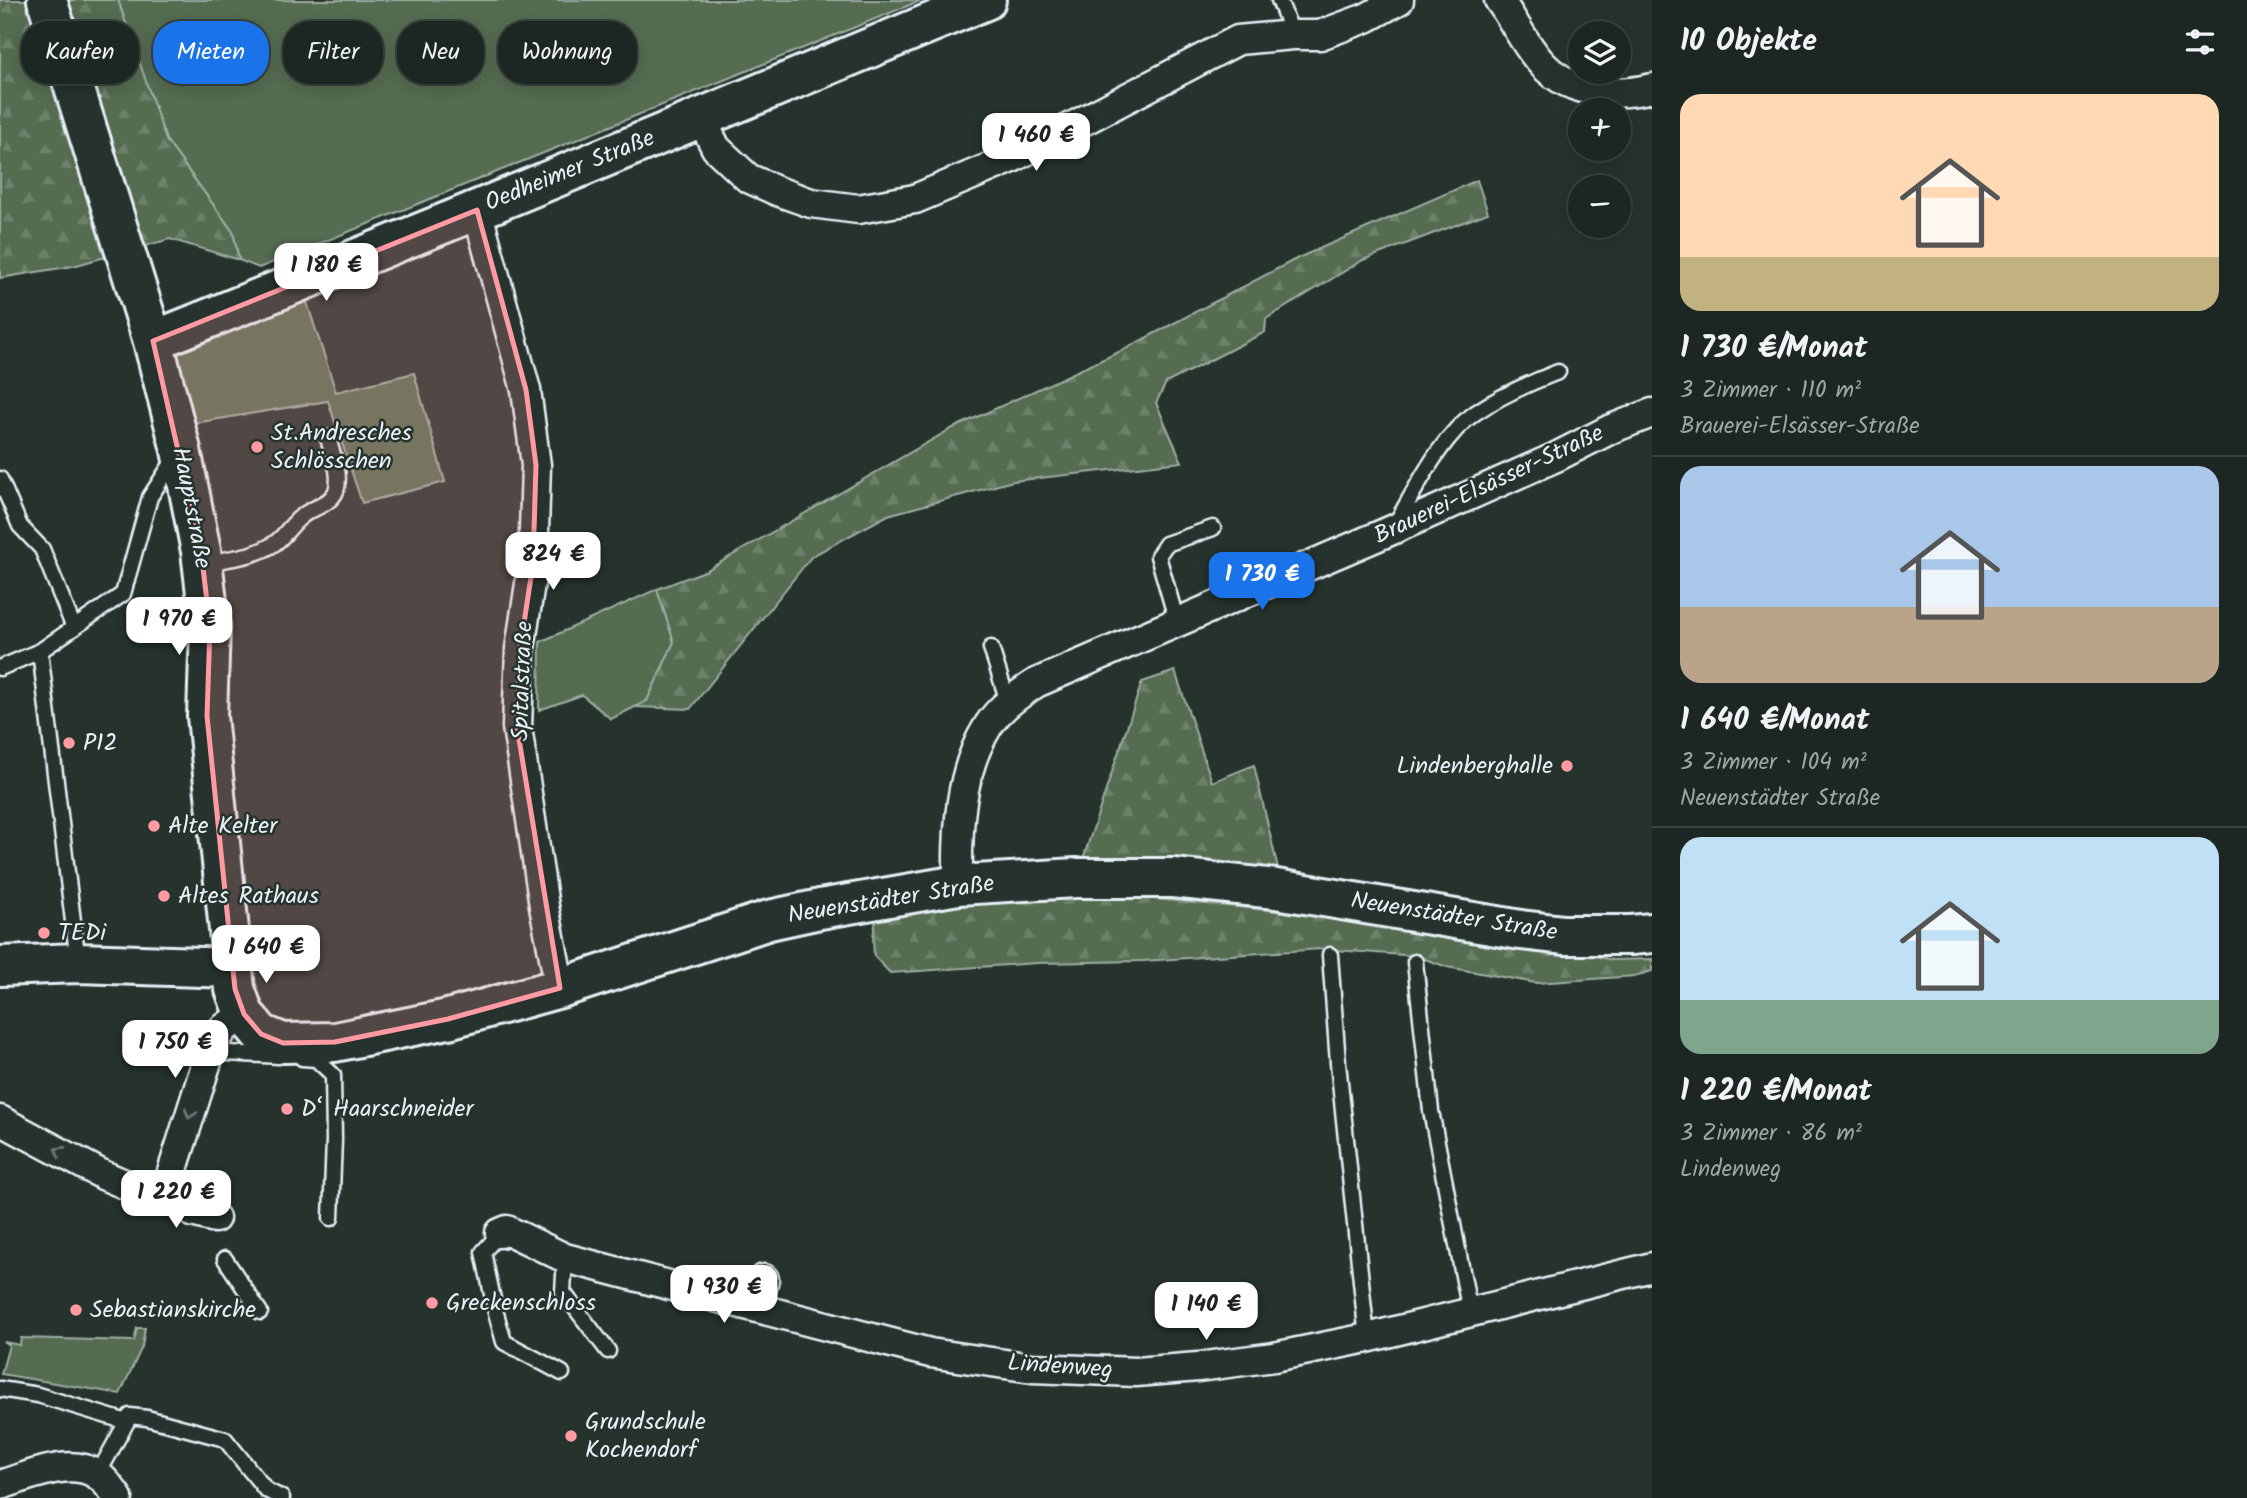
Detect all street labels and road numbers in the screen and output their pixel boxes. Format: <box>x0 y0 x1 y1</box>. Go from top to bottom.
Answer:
street label: Oedheimer Straße <box>479 119 661 223</box>
street label: Brauerei-Elsässer-Straße <box>1367 414 1611 556</box>
street label: Hauptstraße <box>160 444 222 572</box>
street label: Spitalstraße <box>501 620 545 742</box>
street label: Neuenstädter Straße <box>785 864 997 936</box>
street label: Neuenstädter Straße <box>1348 881 1560 953</box>
street label: Lindenweg <box>1006 1344 1114 1390</box>

